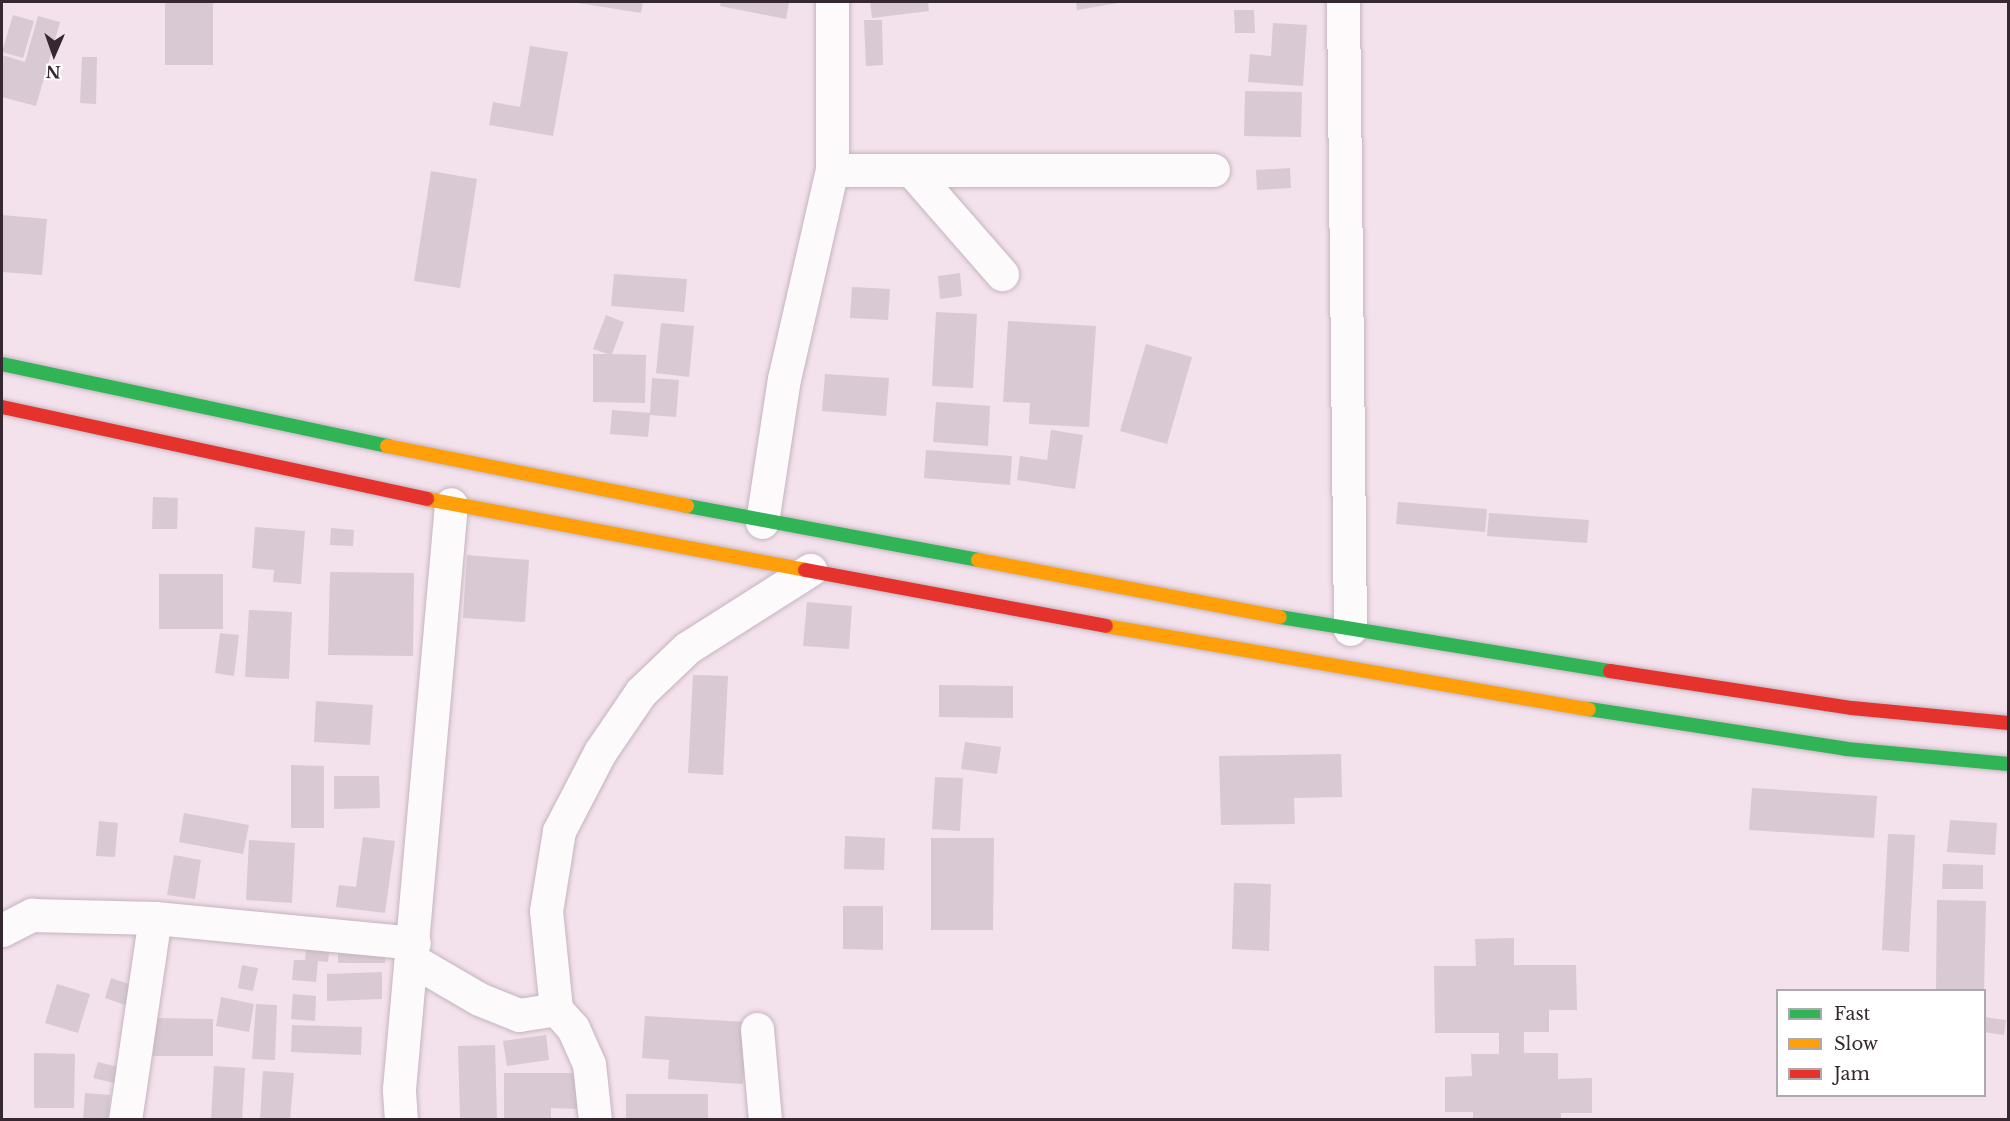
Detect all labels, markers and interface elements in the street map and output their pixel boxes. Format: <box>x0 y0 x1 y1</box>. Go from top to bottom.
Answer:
north arrow <box>24 24 84 84</box>
text: N <box>46 62 61 82</box>
legend <box>1776 989 1986 1097</box>
text: Fast <box>1834 1003 1870 1025</box>
text: Slow <box>1834 1033 1878 1055</box>
text: Jam <box>1834 1063 1870 1085</box>

